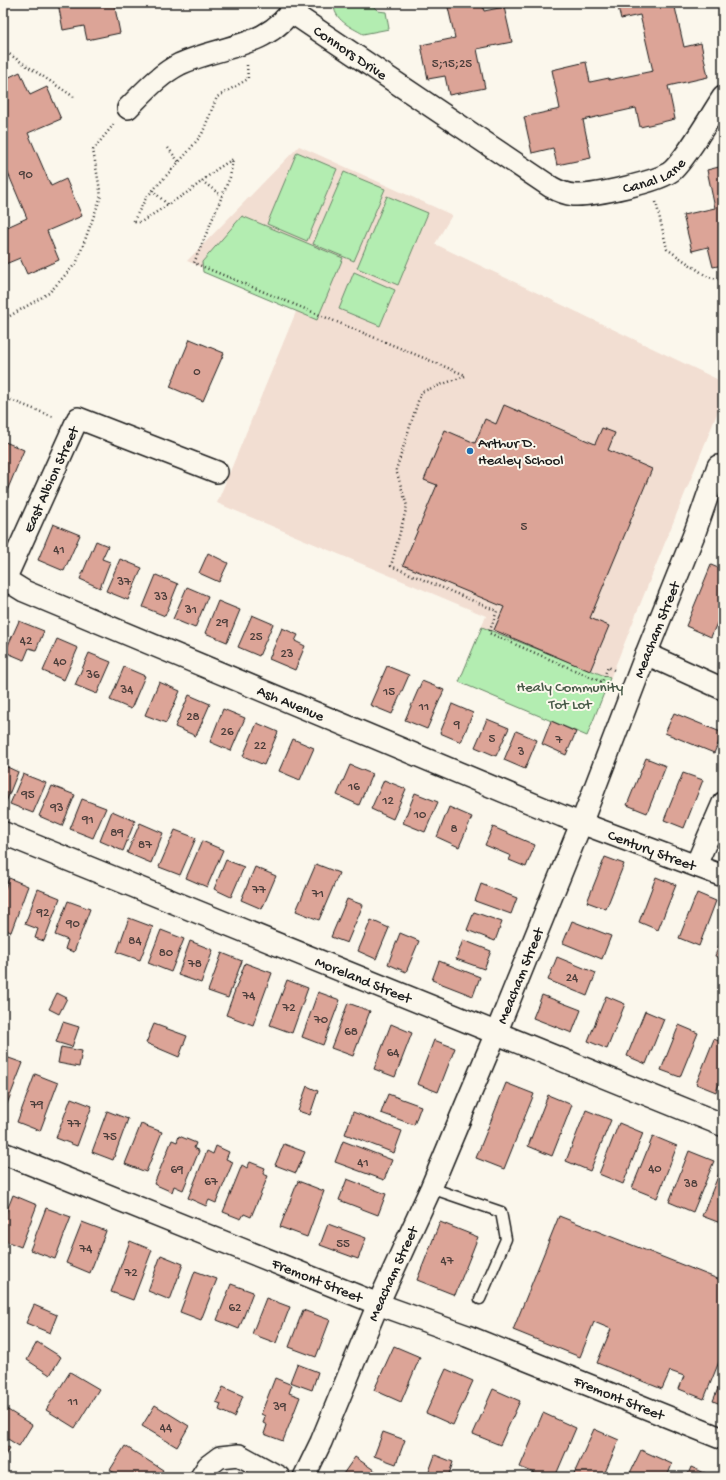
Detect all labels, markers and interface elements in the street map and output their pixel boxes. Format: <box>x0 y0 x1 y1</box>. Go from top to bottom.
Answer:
street label: Connors Drive <box>309 23 390 85</box>
house number: 5;15;25 <box>432 57 472 72</box>
street label: Canal Lane <box>621 155 691 199</box>
house number: 90 <box>18 168 34 183</box>
house number: 0 <box>193 365 201 380</box>
street label: East Albion Street <box>20 422 85 536</box>
place label: Arthur D. Healey School <box>478 435 564 470</box>
marker: Arthur D. Healey School <box>465 446 475 456</box>
house number: 5 <box>521 520 528 535</box>
house number: 41 <box>53 543 65 558</box>
house number: 37 <box>116 575 132 590</box>
street label: Meacham Street <box>631 578 686 681</box>
house number: 33 <box>153 590 168 605</box>
house number: 31 <box>184 603 197 618</box>
house number: 29 <box>216 616 229 631</box>
house number: 25 <box>249 630 263 645</box>
house number: 42 <box>20 634 33 649</box>
house number: 23 <box>280 647 294 662</box>
house number: 40 <box>53 655 67 670</box>
house number: 36 <box>85 668 100 683</box>
park label: Healy Community Tot Lot <box>516 679 624 714</box>
street label: Ash Avenue <box>254 682 327 727</box>
house number: 34 <box>120 683 133 698</box>
house number: 15 <box>382 685 395 700</box>
house number: 11 <box>418 700 429 715</box>
house number: 28 <box>186 710 200 725</box>
house number: 9 <box>453 718 461 733</box>
house number: 26 <box>221 725 234 740</box>
house number: 5 <box>489 732 496 747</box>
house number: 7 <box>555 733 564 748</box>
house number: 22 <box>254 739 267 754</box>
house number: 3 <box>517 745 525 760</box>
house number: 16 <box>347 780 360 795</box>
house number: 95 <box>20 788 35 803</box>
house number: 12 <box>381 794 394 809</box>
house number: 93 <box>49 801 64 816</box>
house number: 10 <box>413 808 427 823</box>
house number: 91 <box>81 813 94 828</box>
house number: 8 <box>450 822 458 837</box>
house number: 89 <box>110 826 124 841</box>
street label: Century Street <box>605 827 700 877</box>
house number: 87 <box>138 838 153 853</box>
house number: 77 <box>251 883 267 898</box>
house number: 71 <box>311 887 324 902</box>
house number: 92 <box>36 906 50 921</box>
house number: 90 <box>65 917 81 932</box>
street label: Meacham Street <box>494 924 550 1027</box>
house number: 84 <box>128 934 142 949</box>
house number: 80 <box>159 946 174 961</box>
street label: Moreland Street <box>312 953 415 1009</box>
house number: 78 <box>187 957 202 972</box>
house number: 24 <box>566 971 578 986</box>
house number: 74 <box>242 989 255 1004</box>
house number: 72 <box>281 1001 296 1016</box>
house number: 70 <box>313 1013 329 1028</box>
house number: 68 <box>344 1025 358 1040</box>
house number: 64 <box>387 1046 399 1061</box>
house number: 79 <box>29 1098 44 1113</box>
house number: 77 <box>66 1117 82 1132</box>
house number: 75 <box>102 1130 117 1145</box>
house number: 41 <box>357 1156 369 1171</box>
house number: 40 <box>648 1162 662 1177</box>
house number: 69 <box>170 1163 184 1178</box>
house number: 67 <box>204 1175 219 1190</box>
house number: 38 <box>683 1177 698 1192</box>
street label: Meacham Street <box>365 1222 424 1324</box>
house number: 55 <box>336 1237 350 1252</box>
house number: 74 <box>79 1242 92 1257</box>
house number: 47 <box>441 1254 455 1269</box>
street label: Fremont Street <box>268 1255 366 1308</box>
house number: 72 <box>123 1266 138 1281</box>
house number: 62 <box>229 1301 242 1316</box>
street label: Fremont Street <box>570 1372 668 1426</box>
house number: 11 <box>67 1395 78 1410</box>
house number: 39 <box>272 1400 287 1415</box>
house number: 44 <box>160 1421 172 1436</box>

